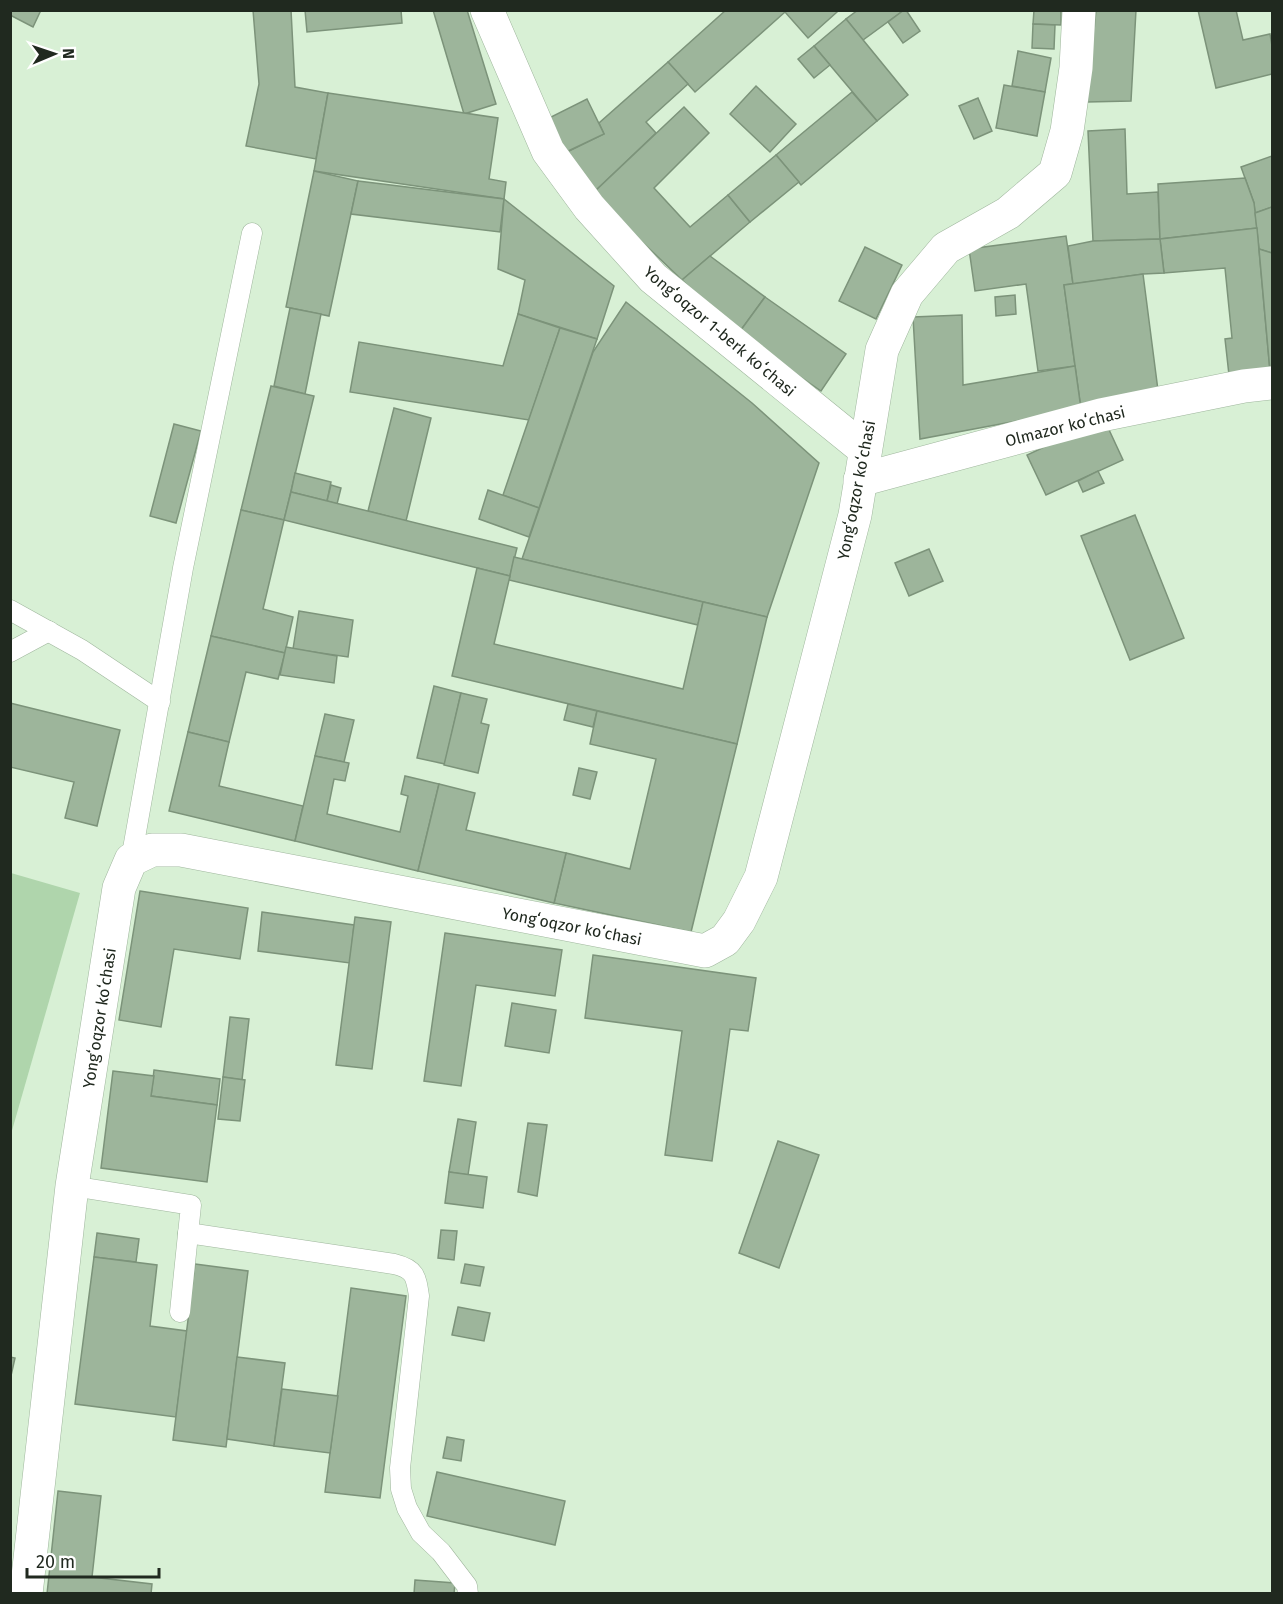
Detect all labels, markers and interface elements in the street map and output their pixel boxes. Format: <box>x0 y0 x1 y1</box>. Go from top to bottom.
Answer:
north arrow <box>24 24 84 84</box>
text: N <box>59 48 78 59</box>
street label: Yongʻoqzor 1-berk koʻchasi <box>640 262 799 400</box>
street label: Olmazor koʻchasi <box>1003 402 1127 451</box>
street label: Yongʻoqzor koʻchasi <box>834 419 879 562</box>
street label: Yongʻoqzor koʻchasi <box>500 904 643 949</box>
street label: Yongʻoqzor koʻchasi <box>79 947 120 1090</box>
scale bar <box>27 1541 159 1579</box>
text: 20 m <box>36 1551 75 1573</box>

